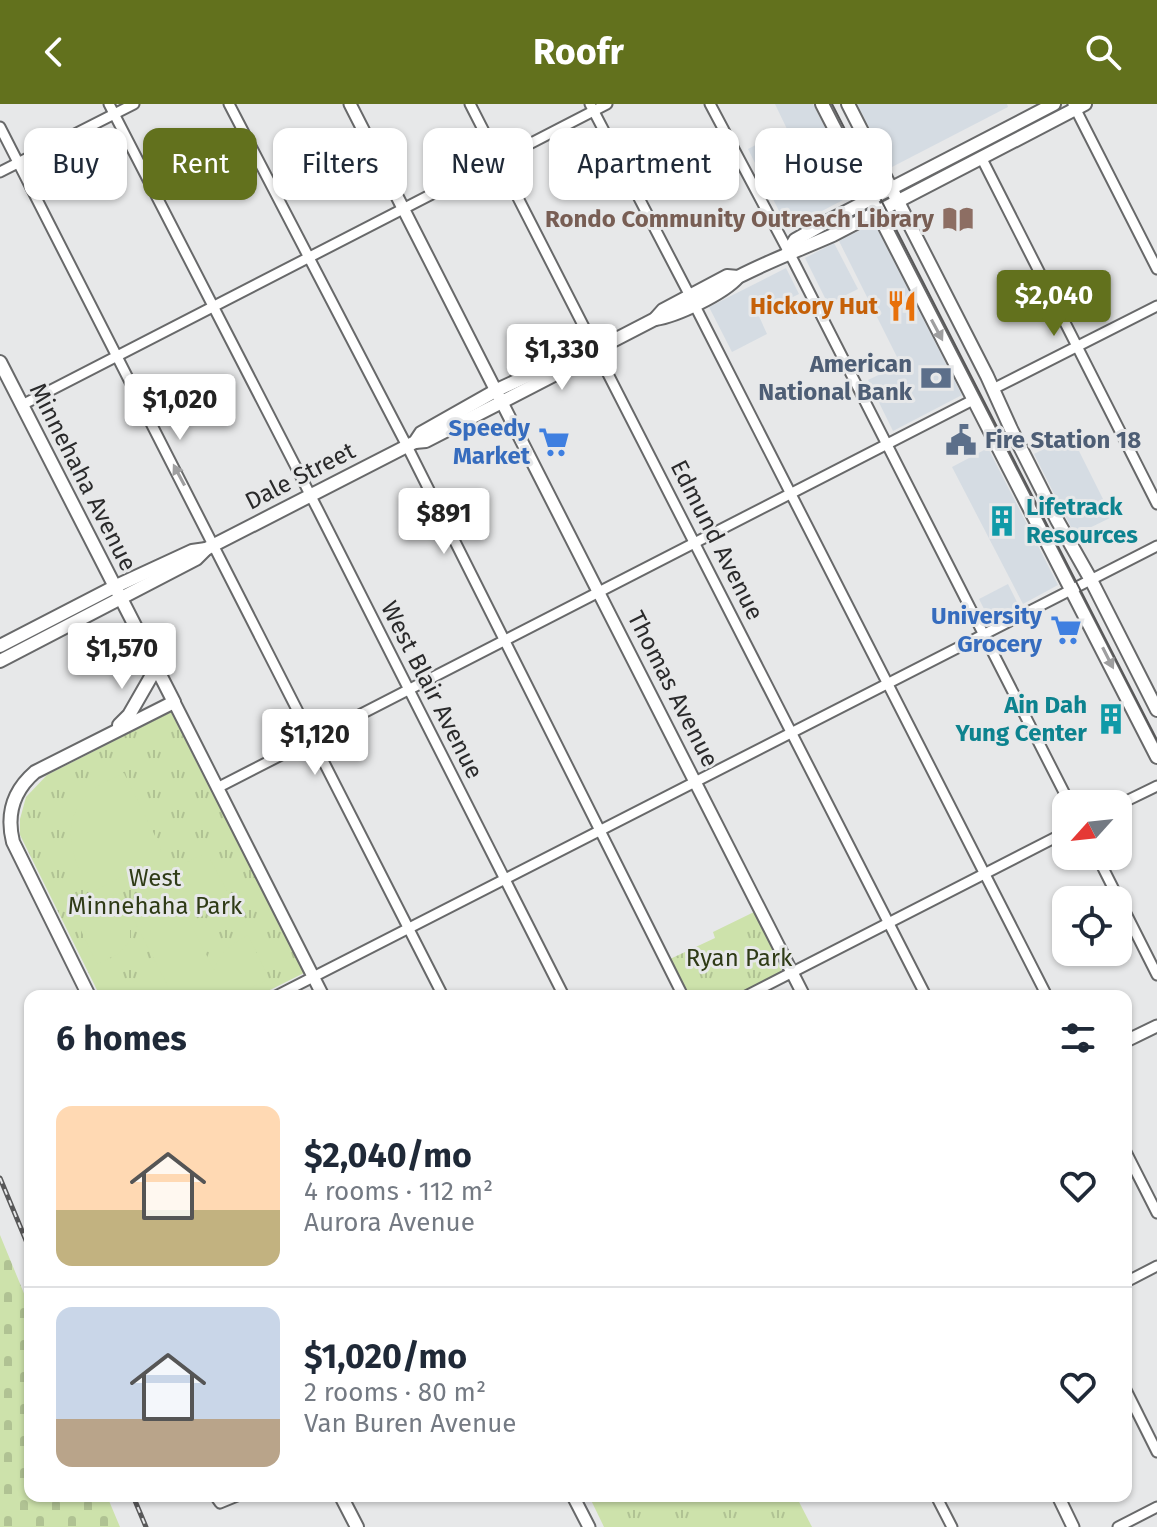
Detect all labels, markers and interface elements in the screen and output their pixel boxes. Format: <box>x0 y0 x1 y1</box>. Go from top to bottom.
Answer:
icon: back <box>32 30 76 74</box>
text: Roofr <box>533 30 624 74</box>
icon: search <box>1081 30 1125 74</box>
chip: Buy <box>24 128 127 200</box>
chip: Rent <box>143 128 257 200</box>
chip: Filters <box>273 128 407 200</box>
chip: New <box>423 128 533 200</box>
chip: Apartment <box>549 128 739 200</box>
chip: House <box>755 128 892 200</box>
library icon: Rondo Community Outreach Library <box>941 202 975 236</box>
place label: Rondo Community Outreach Library <box>545 205 935 233</box>
pin: $2,040 <box>989 270 1119 338</box>
text: $2,040 <box>1015 280 1093 311</box>
restaurant icon: Hickory Hut <box>885 289 919 323</box>
place label: Hickory Hut <box>750 292 879 320</box>
one-way arrow <box>931 319 944 342</box>
pin: $1,330 <box>497 324 627 392</box>
text: $1,330 <box>525 334 599 365</box>
place label: American National Bank <box>758 350 913 406</box>
bank icon: American National Bank <box>919 361 953 395</box>
pin: $1,020 <box>115 374 245 442</box>
street label: Minnehaha Avenue <box>24 378 142 576</box>
text: $1,020 <box>143 384 217 415</box>
place label: Speedy Market <box>449 414 531 470</box>
public building icon: Fire Station 18 <box>944 423 978 457</box>
supermarket icon: Speedy Market <box>537 425 571 459</box>
place label: Fire Station 18 <box>985 426 1141 454</box>
street label: Dale Street <box>240 436 360 516</box>
street label: Edmund Avenue <box>665 455 769 625</box>
one-way arrow <box>172 464 186 486</box>
pin: $891 <box>397 488 491 556</box>
place label: Lifetrack Resources <box>1026 493 1138 549</box>
text: $891 <box>416 498 472 529</box>
building icon: Lifetrack Resources <box>985 504 1019 538</box>
street label: West Blair Avenue <box>375 597 489 783</box>
place label: University Grocery <box>931 602 1043 658</box>
street label: Thomas Avenue <box>622 606 724 772</box>
supermarket icon: University Grocery <box>1049 613 1083 647</box>
pin: $1,570 <box>57 623 187 691</box>
text: $1,570 <box>86 633 158 664</box>
one-way arrow <box>1102 647 1115 670</box>
place label: Ain Dah Yung Center <box>954 691 1087 747</box>
building icon: Ain Dah Yung Center <box>1094 702 1128 736</box>
pin: $1,120 <box>250 709 380 777</box>
text: $1,120 <box>280 719 350 750</box>
north arrow <box>1052 790 1132 870</box>
map controls <box>1052 790 1132 966</box>
park label: West Minnehaha Park <box>68 864 243 920</box>
button: locate <box>1052 886 1132 966</box>
park label: Ryan Park <box>686 944 793 972</box>
icon: filters <box>1056 1016 1100 1060</box>
text: 6 homes <box>56 1018 187 1059</box>
text: $2,040/mo <box>304 1135 472 1176</box>
icon: home <box>120 1138 216 1234</box>
icon: heart <box>1056 1164 1100 1208</box>
text: 4 rooms · 112 m² <box>304 1176 493 1207</box>
text: Aurora Avenue <box>304 1207 475 1238</box>
text: $1,020/mo <box>304 1336 467 1377</box>
icon: home <box>120 1339 216 1435</box>
icon: heart <box>1056 1365 1100 1409</box>
text: 2 rooms · 80 m² <box>304 1377 486 1408</box>
text: Van Buren Avenue <box>304 1408 516 1439</box>

